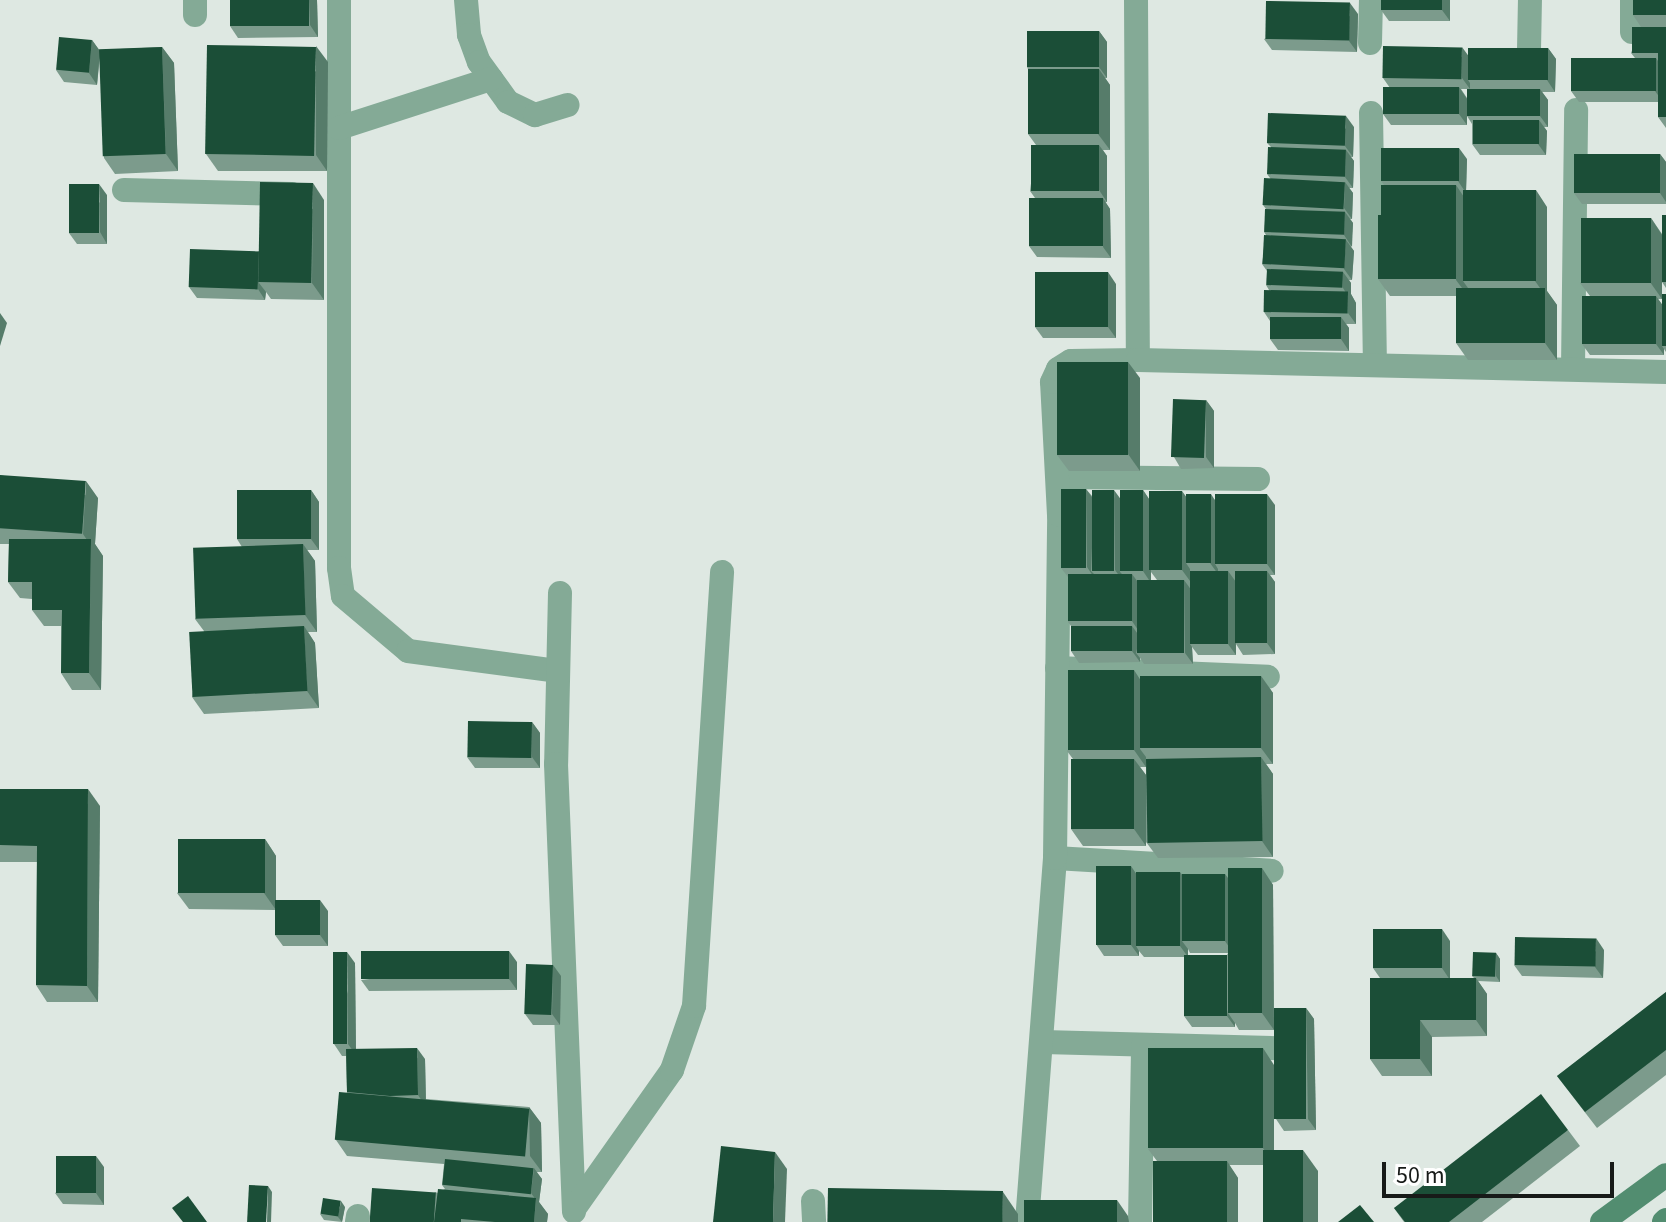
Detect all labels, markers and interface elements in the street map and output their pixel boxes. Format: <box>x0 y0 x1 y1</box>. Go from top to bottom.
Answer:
scale bar <box>1386 1146 1618 1196</box>
text: 50 m <box>1396 1158 1445 1193</box>

